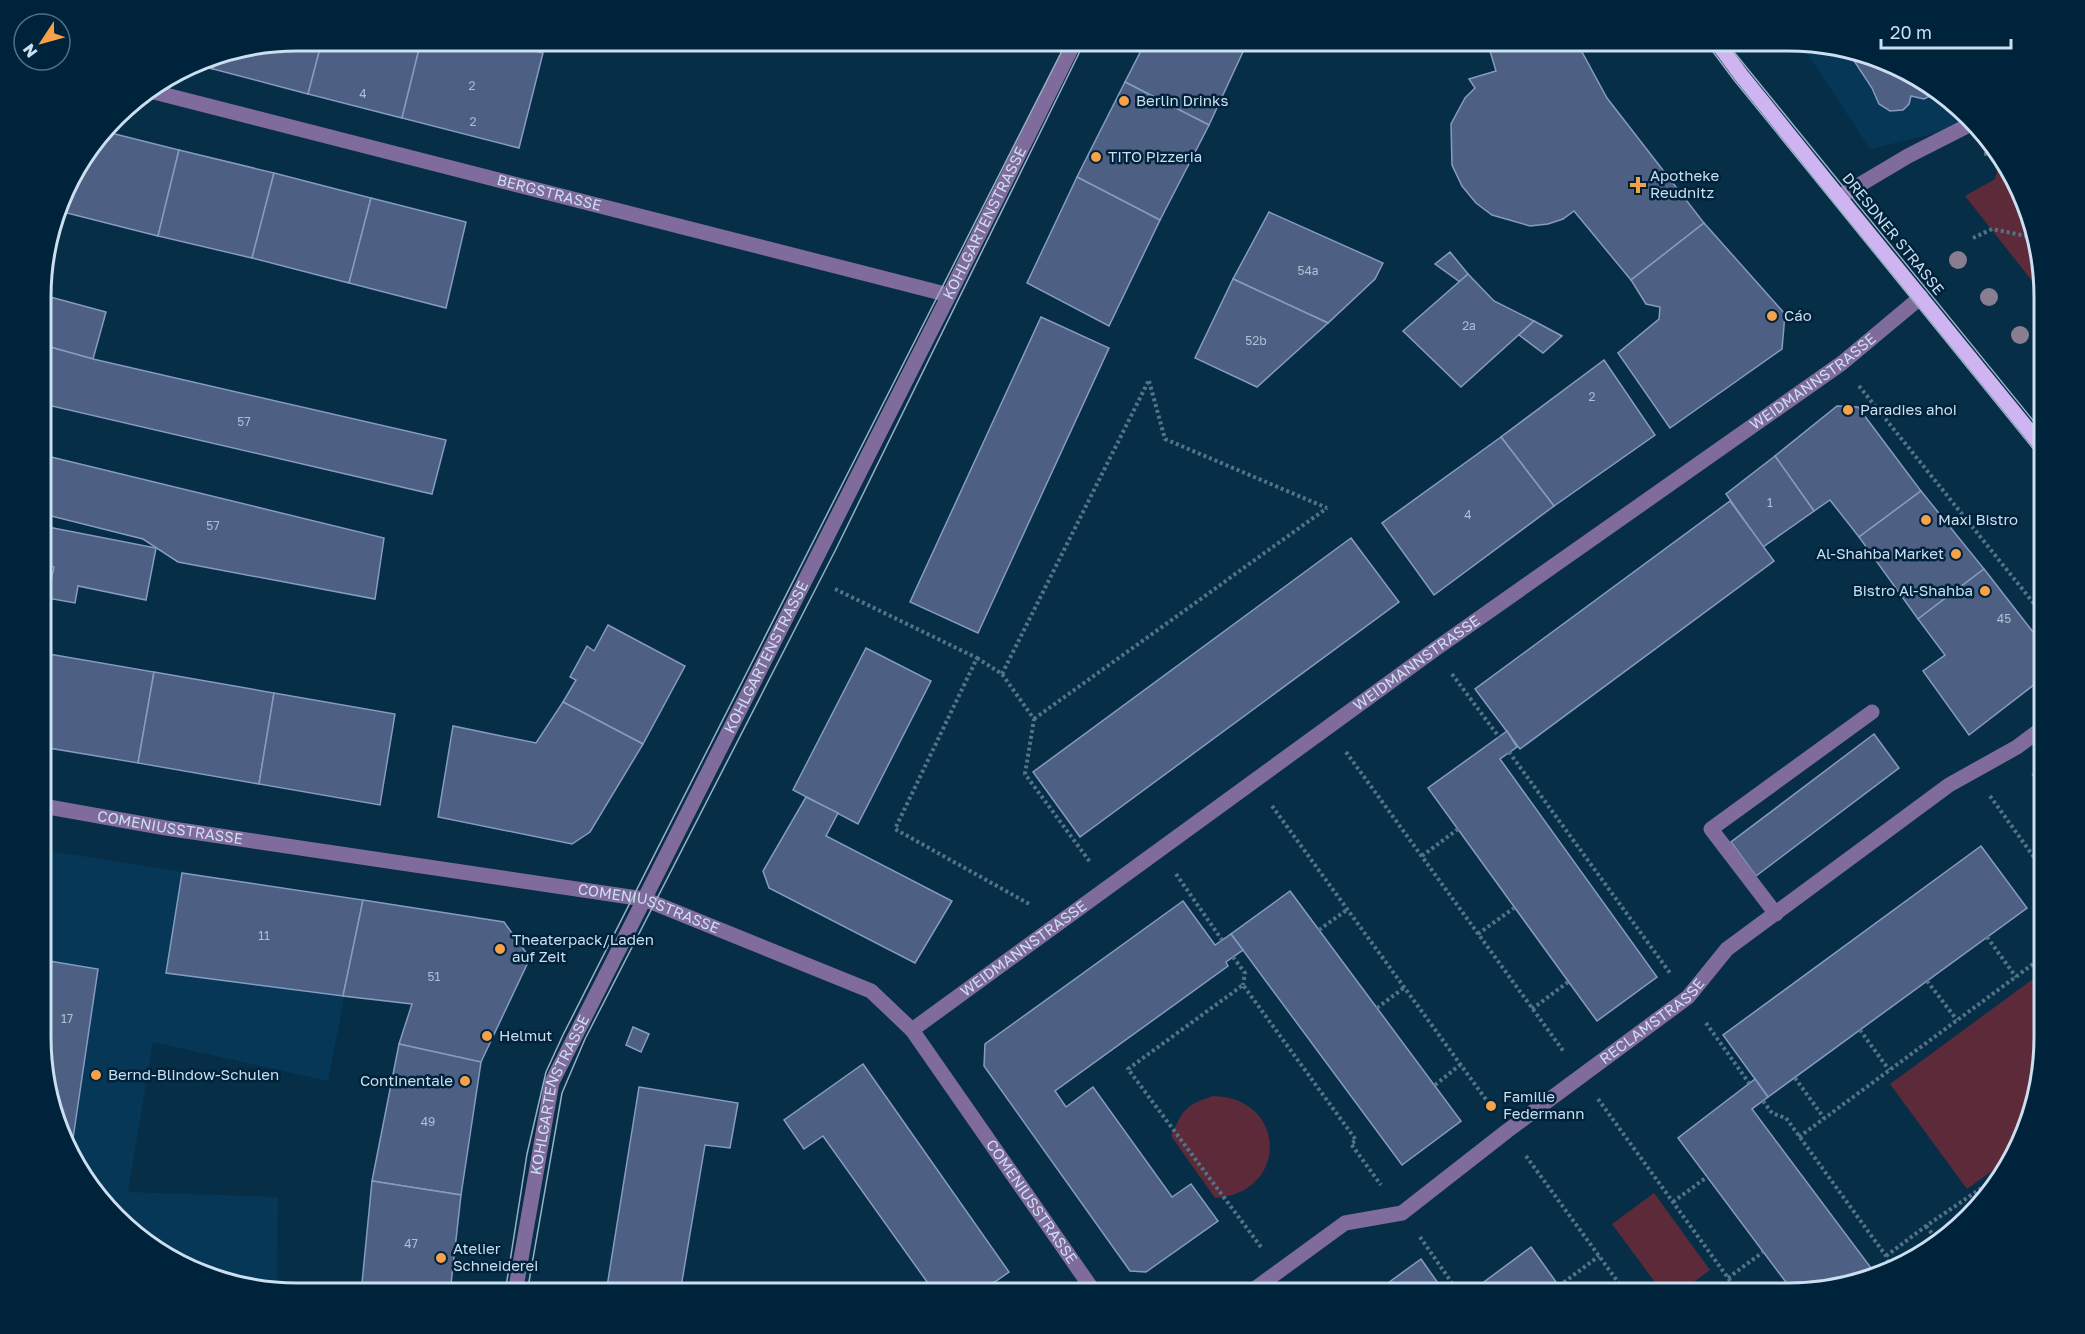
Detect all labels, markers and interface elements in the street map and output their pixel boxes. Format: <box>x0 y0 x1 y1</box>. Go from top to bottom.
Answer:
north arrow <box>12 12 72 72</box>
scale bar <box>1881 12 2012 50</box>
text: 20 m <box>1890 21 1932 43</box>
text: N <box>18 40 42 62</box>
house number: 2 <box>469 78 476 93</box>
house number: 4 <box>359 86 367 101</box>
place label: Berlin Drinks <box>1136 91 1228 109</box>
marker: Berlin Drinks <box>1117 94 1131 108</box>
house number: 2 <box>470 114 477 129</box>
street label: KOHLGARTENSTRASSE <box>938 143 1029 302</box>
place label: TITO Pizzeria <box>1108 147 1202 165</box>
marker: TITO Pizzeria <box>1089 150 1103 164</box>
place label: Apotheke Reudnitz <box>1650 166 1719 201</box>
street label: DRESDNER STRASSE <box>1839 169 1948 298</box>
street label: BERGSTRASSE <box>495 170 604 214</box>
marker: Apotheke Reudnitz <box>1631 178 1645 192</box>
house number: 54a <box>1297 263 1319 278</box>
place label: Cáo <box>1784 306 1812 324</box>
marker: Cáo <box>1765 309 1779 323</box>
house number: 2a <box>1462 318 1476 333</box>
street label: WEIDMANNSTRASSE <box>1746 329 1879 433</box>
house number: 52b <box>1245 333 1267 348</box>
house number: 2 <box>1589 389 1596 404</box>
place label: Paradies ahoi <box>1860 400 1957 418</box>
marker: Paradies ahoi <box>1841 403 1855 417</box>
house number: 57 <box>237 414 251 429</box>
house number: 1 <box>1767 495 1773 510</box>
house number: 4 <box>1464 507 1472 522</box>
place label: Maxi Bistro <box>1938 510 2018 528</box>
marker: Maxi Bistro <box>1919 513 1933 527</box>
house number: 57 <box>206 518 220 533</box>
place label: Al-Shahba Market <box>1816 544 1944 562</box>
marker: Al-Shahba Market <box>1949 547 1963 561</box>
street label: KOHLGARTENSTRASSE <box>720 578 811 736</box>
place label: Bistro Al-Shahba <box>1853 581 1973 599</box>
marker: Bistro Al-Shahba <box>1978 584 1992 598</box>
street label: WEIDMANNSTRASSE <box>1349 611 1483 714</box>
house number: 45 <box>1997 611 2011 626</box>
street label: COMENIUSSTRASSE <box>96 806 244 847</box>
street label: COMENIUSSTRASSE <box>577 879 722 937</box>
street label: WEIDMANNSTRASSE <box>956 896 1090 1000</box>
house number: 11 <box>258 928 270 943</box>
place label: Theaterpack/Laden auf Zeit <box>512 930 654 965</box>
marker: Theaterpack/Laden auf Zeit <box>493 942 507 956</box>
house number: 51 <box>428 969 441 984</box>
street label: RECLAMSTRASSE <box>1596 974 1708 1067</box>
house number: 17 <box>61 1011 73 1026</box>
street label: KOHLGARTENSTRASSE <box>526 1012 592 1176</box>
place label: Helmut <box>499 1026 552 1044</box>
marker: Helmut <box>480 1029 494 1043</box>
place label: Bernd-Blindow-Schulen <box>108 1065 279 1083</box>
marker: Bernd-Blindow-Schulen <box>89 1068 103 1082</box>
place label: Continentale <box>360 1071 453 1089</box>
marker: Continentale <box>458 1074 472 1088</box>
place label: Familie Federmann <box>1503 1087 1584 1122</box>
marker: Familie Federmann <box>1484 1099 1498 1113</box>
house number: 49 <box>421 1114 435 1129</box>
street label: COMENIUSSTRASSE <box>983 1136 1082 1267</box>
house number: 47 <box>404 1236 418 1251</box>
place label: Atelier Schneiderei <box>453 1239 538 1274</box>
marker: Atelier Schneiderei <box>434 1251 448 1265</box>

